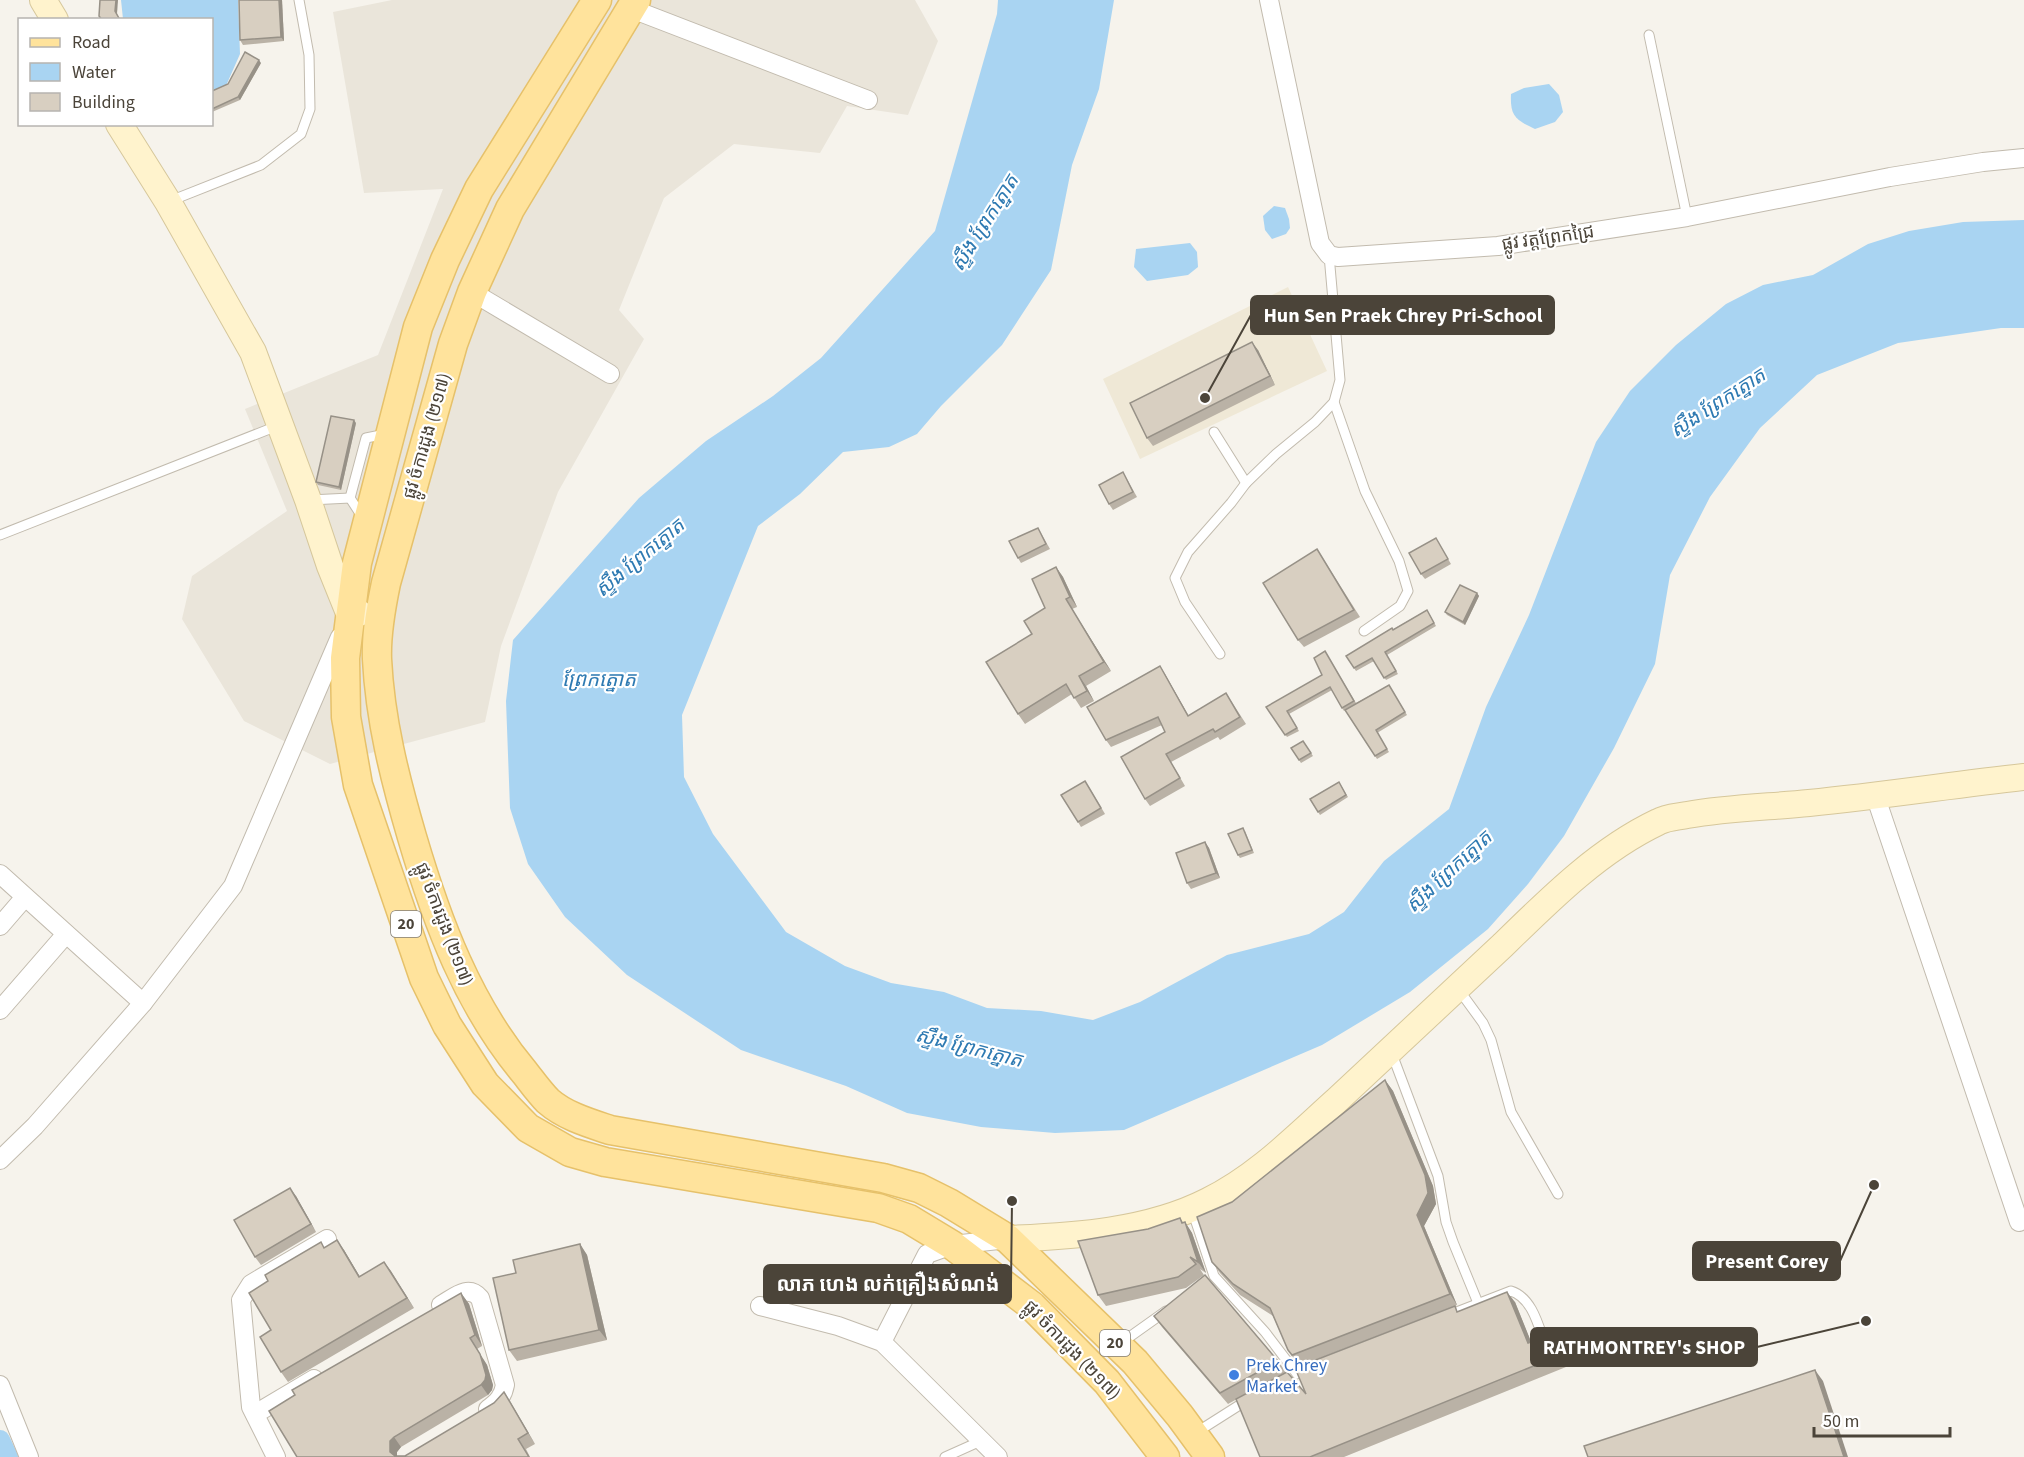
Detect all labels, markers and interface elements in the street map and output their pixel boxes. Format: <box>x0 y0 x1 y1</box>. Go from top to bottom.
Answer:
legend <box>18 18 213 126</box>
text: Road <box>72 30 111 55</box>
text: Water <box>72 60 116 85</box>
text: Building <box>72 90 135 115</box>
water label: ស្ទឹង ព្រែកត្នោត <box>944 168 1026 277</box>
street label: ផ្លូវ វត្តព្រែកជ្រៃ <box>1500 219 1596 260</box>
callout: Hun Sen Praek Chrey Pri-School <box>1251 296 1554 334</box>
text: Hun Sen Praek Chrey Pri-School <box>1263 302 1543 330</box>
water label: ស្ទឹង ព្រែកត្នោត <box>1665 361 1772 444</box>
street label: ផ្លូវ ចំការដូង (២១៧) <box>397 370 460 503</box>
water label: ស្ទឹង ព្រែកត្នោត <box>589 511 692 604</box>
water label: ព្រែកត្នោត <box>562 666 637 694</box>
water label: ស្ទឹង ព្រែកត្នោត <box>1400 824 1499 919</box>
street label: ផ្លូវ ចំការដូង (២១៧) <box>406 859 479 990</box>
road number: 20 <box>391 911 421 937</box>
water label: ស្ទឹង ព្រែកត្នោត <box>913 1021 1027 1075</box>
callout: Present Corey <box>1693 1242 1840 1280</box>
text: Present Corey <box>1705 1248 1829 1276</box>
callout: លាភ ហេង លក់គ្រឿងសំណង់ <box>764 1265 1011 1303</box>
text: លាភ ហេង លក់គ្រឿងសំណង់ <box>777 1271 999 1299</box>
street label: ផ្លូវ ចំការដូង (២១៧) <box>1015 1294 1126 1408</box>
callout: RATHMONTREY's SHOP <box>1531 1328 1757 1366</box>
road number: 20 <box>1100 1330 1130 1356</box>
text: RATHMONTREY's SHOP <box>1543 1334 1745 1362</box>
place label: Prek Chrey Market <box>1246 1353 1328 1399</box>
marker: Prek Chrey Market <box>1227 1368 1241 1382</box>
scale bar <box>1814 1400 1950 1438</box>
text: 50 m <box>1823 1409 1859 1434</box>

